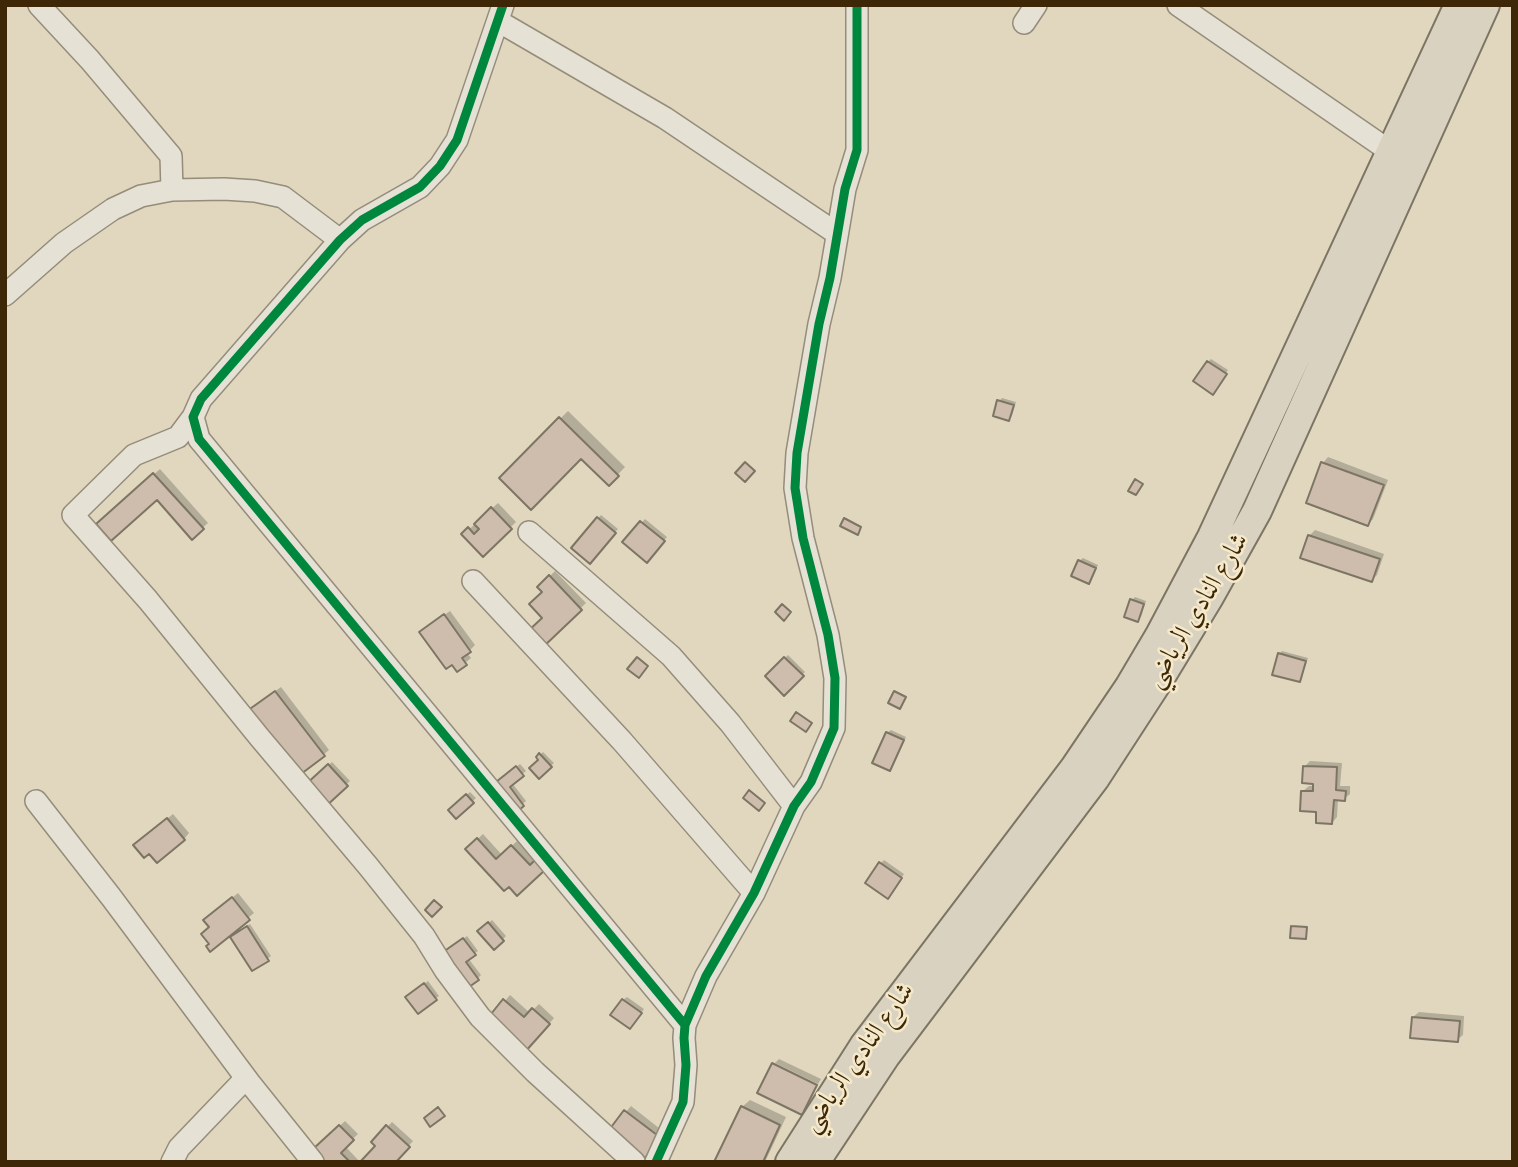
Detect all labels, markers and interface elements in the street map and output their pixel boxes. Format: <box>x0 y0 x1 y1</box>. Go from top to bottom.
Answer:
street label: شارع النادي الرياضي <box>1140 529 1258 695</box>
street label: شارع النادي الرياضي <box>797 978 923 1140</box>

